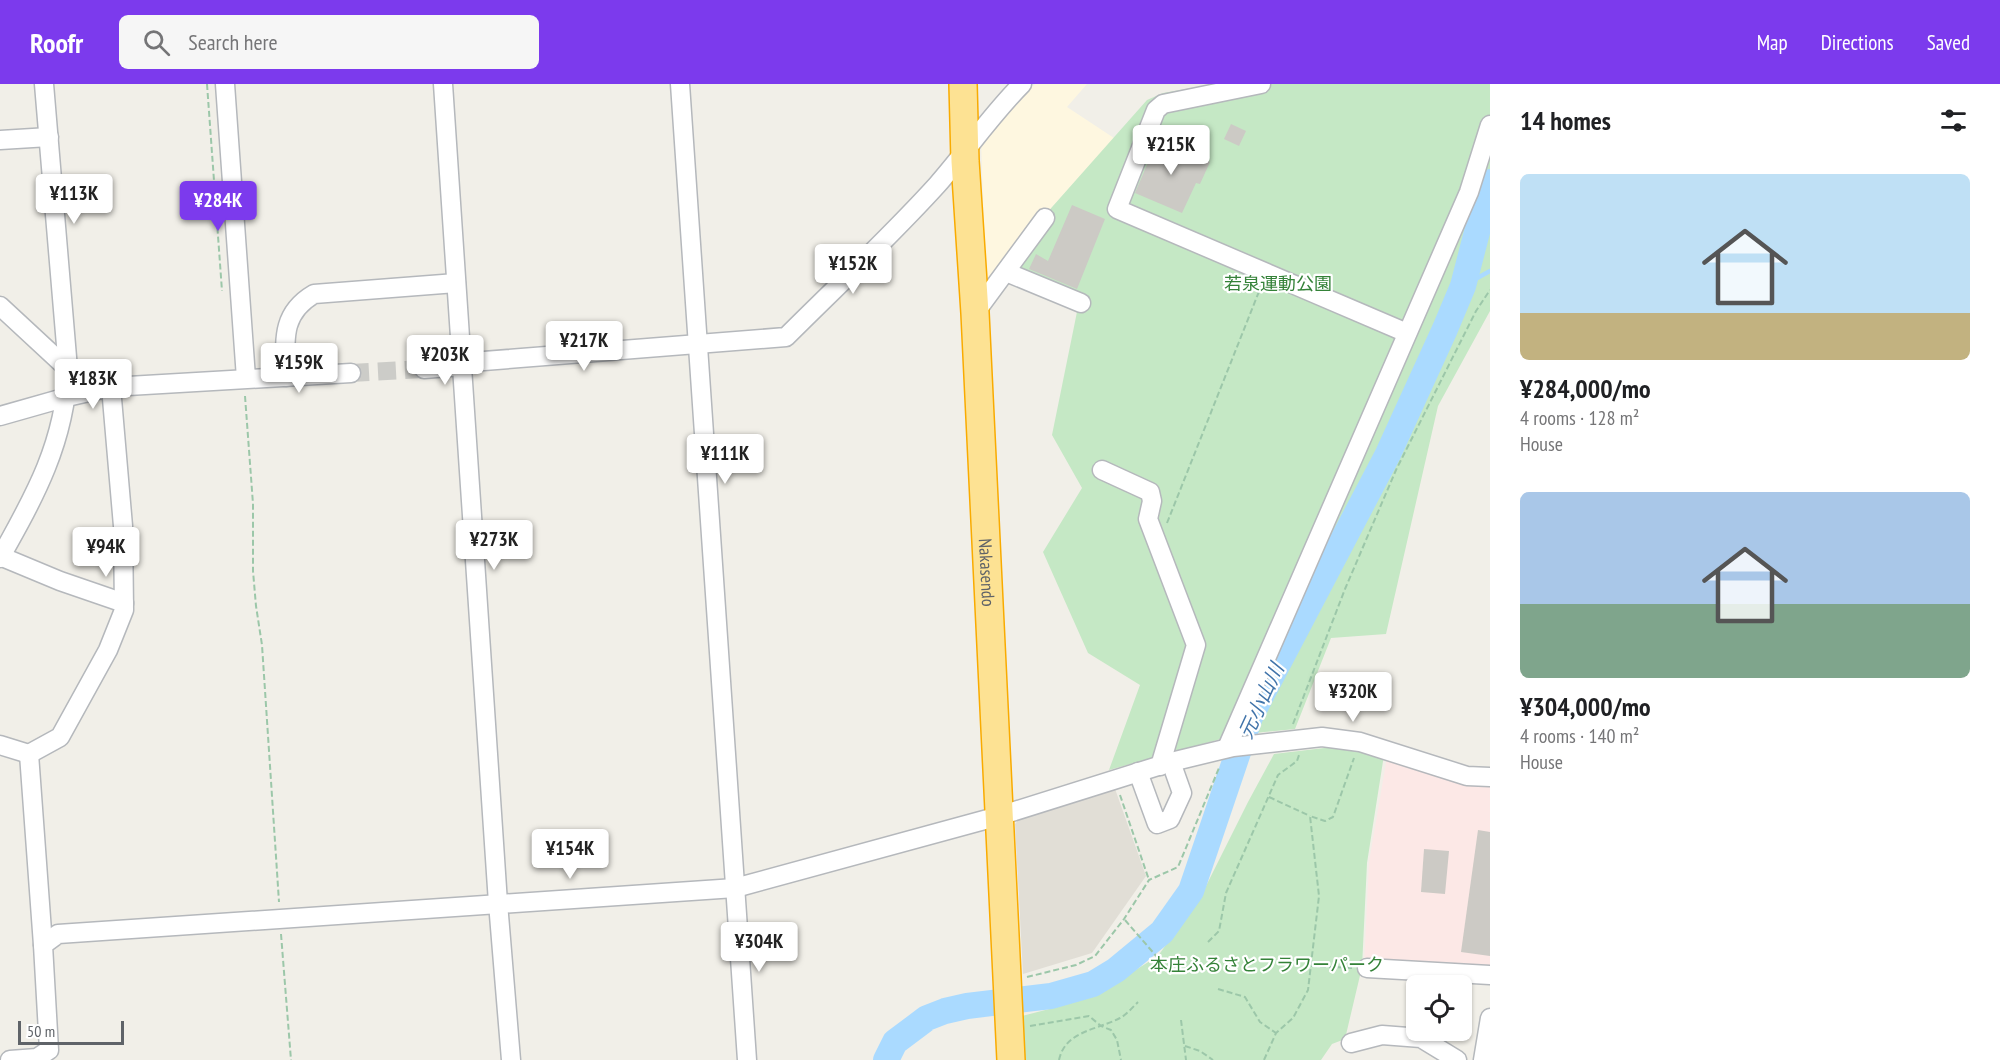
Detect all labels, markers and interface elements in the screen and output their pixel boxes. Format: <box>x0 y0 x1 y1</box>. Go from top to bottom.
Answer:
search box <box>119 15 539 69</box>
text: Roofr <box>30 24 83 61</box>
icon: search <box>140 26 173 59</box>
text: Search here <box>188 28 278 56</box>
text: Map <box>1757 29 1788 56</box>
text: Directions <box>1821 29 1894 56</box>
text: Saved <box>1927 29 1970 56</box>
text: 14 homes <box>1520 104 1611 137</box>
icon: filters <box>1937 104 1970 137</box>
pin: ¥215K <box>1129 125 1213 176</box>
text: ¥215K <box>1147 131 1195 157</box>
pin: ¥113K <box>32 174 116 225</box>
text: ¥113K <box>50 180 98 206</box>
pin: ¥284K <box>176 181 260 232</box>
text: ¥284K <box>194 187 242 213</box>
icon: home <box>1691 213 1799 321</box>
pin: ¥152K <box>811 244 895 295</box>
text: ¥152K <box>829 250 877 276</box>
park label: 若泉運動公園 <box>1224 272 1332 295</box>
pin: ¥217K <box>542 321 626 372</box>
text: ¥217K <box>560 327 608 353</box>
pin: ¥203K <box>403 335 487 386</box>
text: ¥203K <box>421 341 469 367</box>
pin: ¥159K <box>257 343 341 394</box>
text: ¥159K <box>275 349 323 375</box>
pin: ¥183K <box>51 359 135 410</box>
text: ¥183K <box>69 365 117 391</box>
text: ¥284,000/mo <box>1520 372 1651 405</box>
text: 4 rooms · 128 m² <box>1520 405 1639 431</box>
text: House <box>1520 431 1563 457</box>
pin: ¥111K <box>683 434 767 485</box>
text: ¥111K <box>701 440 749 466</box>
pin: ¥273K <box>452 520 536 571</box>
text: ¥273K <box>470 526 518 552</box>
pin: ¥94K <box>70 527 142 578</box>
icon: home <box>1691 531 1799 639</box>
text: ¥94K <box>86 533 126 559</box>
street label: Nakasendo <box>974 538 1001 607</box>
water label: 元小山川 <box>1232 657 1291 743</box>
pin: ¥320K <box>1311 672 1395 723</box>
text: ¥320K <box>1329 678 1377 704</box>
text: ¥304,000/mo <box>1520 690 1651 723</box>
text: 4 rooms · 140 m² <box>1520 723 1639 749</box>
text: House <box>1520 749 1563 775</box>
pin: ¥154K <box>528 829 612 880</box>
text: ¥154K <box>546 835 594 861</box>
pin: ¥304K <box>717 922 801 973</box>
text: ¥304K <box>735 928 783 954</box>
park label: 本庄ふるさとフラワーパーク <box>1150 953 1384 976</box>
map controls <box>1406 975 1472 1041</box>
button: locate <box>1406 975 1472 1041</box>
scale bar <box>18 1018 124 1046</box>
text: 50 m <box>27 1021 55 1041</box>

